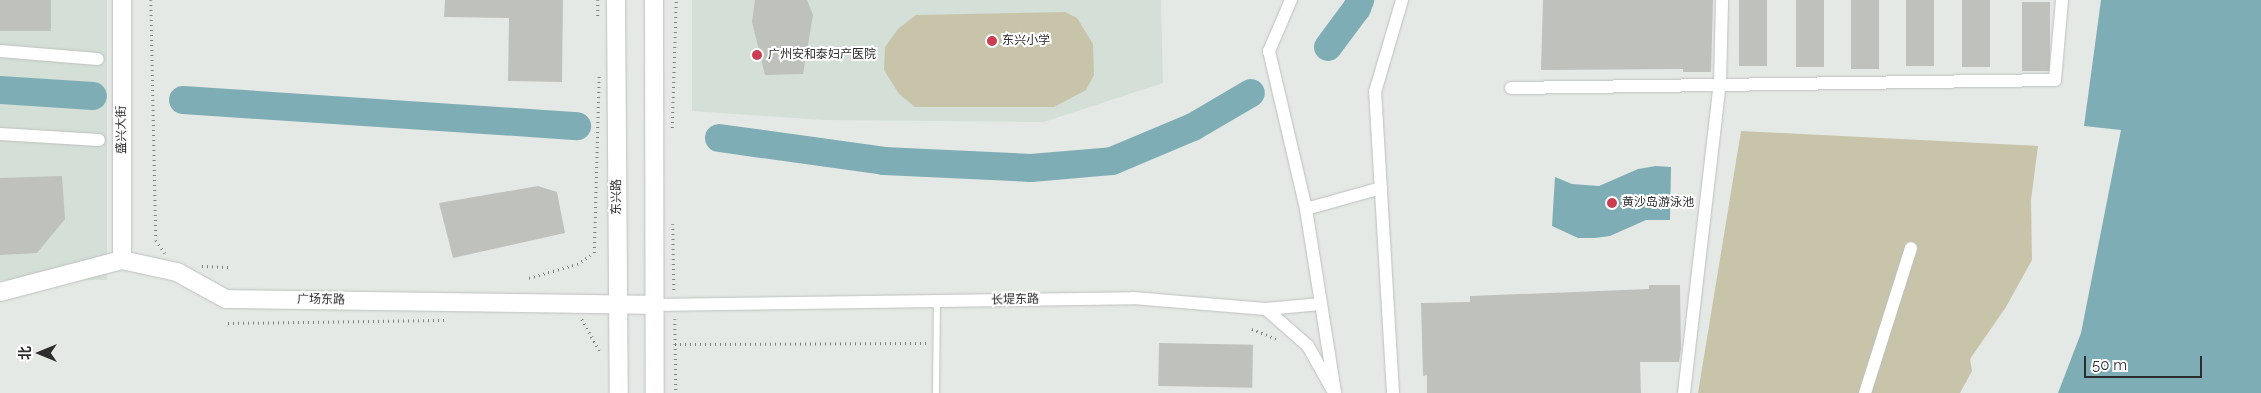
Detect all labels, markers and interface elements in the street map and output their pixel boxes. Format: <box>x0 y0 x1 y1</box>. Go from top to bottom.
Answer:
place label: 东兴小学 <box>1002 34 1050 48</box>
marker: 东兴小学 <box>986 35 998 47</box>
marker: 广州安和泰妇产医院 <box>750 48 764 62</box>
place label: 广州安和泰妇产医院 <box>768 48 876 62</box>
street label: 盛兴大街 <box>115 106 129 154</box>
street label: 东兴路 <box>610 179 624 215</box>
place label: 黄沙岛游泳池 <box>1622 196 1694 210</box>
marker: 黄沙岛游泳池 <box>1606 197 1618 209</box>
street label: 广场东路 <box>297 292 345 308</box>
street label: 长堤东路 <box>991 292 1039 308</box>
north arrow <box>15 328 65 378</box>
text: 北 <box>17 346 33 360</box>
scale bar <box>2086 346 2204 378</box>
text: 50 m <box>2092 356 2127 374</box>

